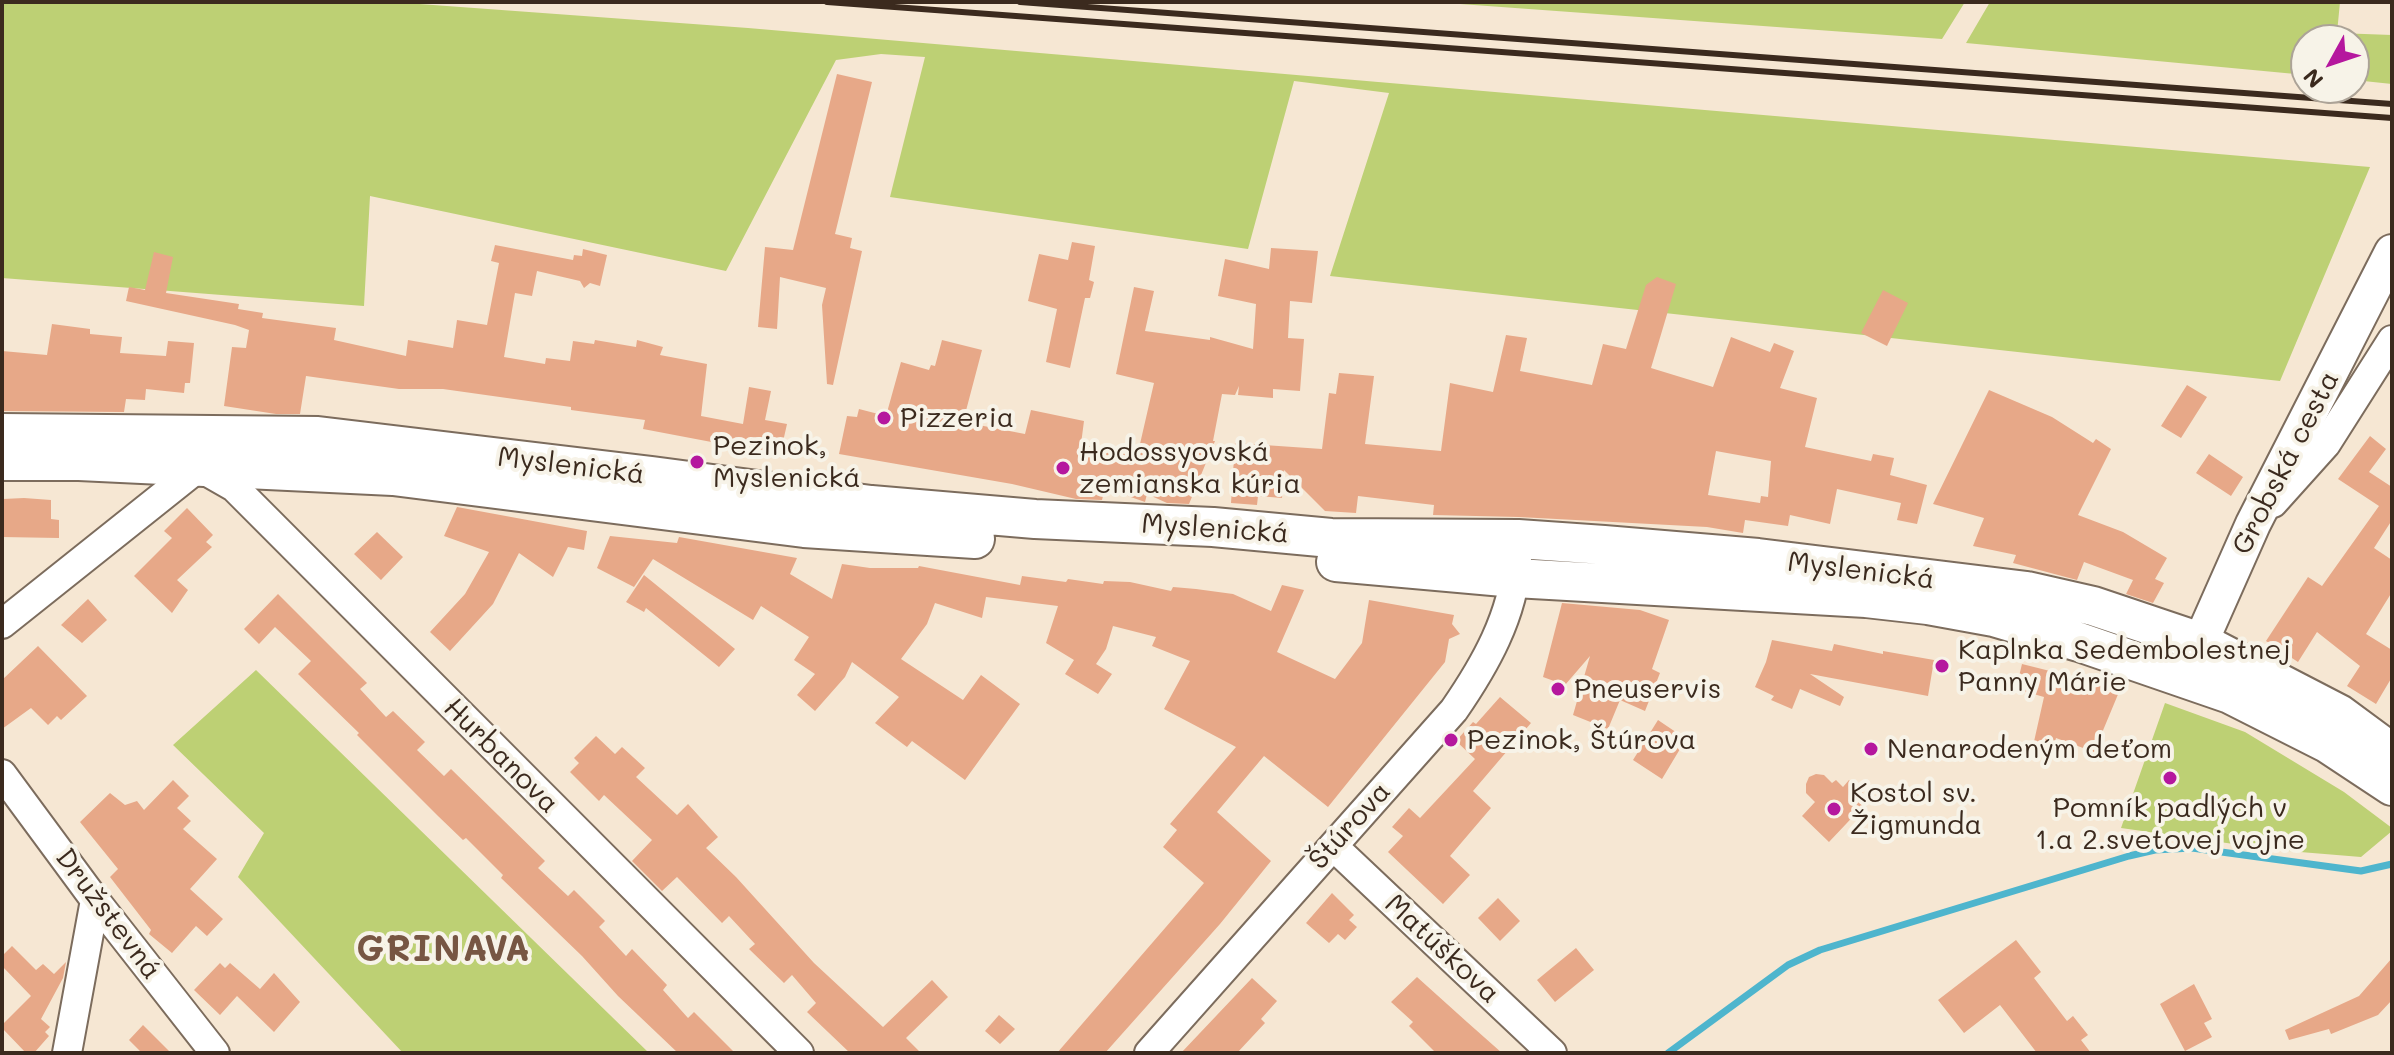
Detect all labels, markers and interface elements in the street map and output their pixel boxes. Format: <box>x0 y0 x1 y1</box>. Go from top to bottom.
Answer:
north arrow <box>2290 24 2370 104</box>
text: N <box>2296 63 2329 94</box>
street label: Grobská cesta <box>2225 366 2347 560</box>
place label: Pizzeria <box>900 401 1014 435</box>
marker: Pizzeria <box>875 409 893 427</box>
place label: Pezinok, Myslenická <box>713 429 861 495</box>
place label: Hodossyovská zemianska kúria <box>1079 435 1301 501</box>
street label: Myslenická <box>496 440 646 492</box>
marker: Pezinok, Myslenická <box>688 453 706 471</box>
marker: Hodossyovská zemianska kúria <box>1054 459 1072 477</box>
street label: Myslenická <box>1140 507 1290 551</box>
street label: Myslenická <box>1786 545 1936 597</box>
place label: Kaplnka Sedembolestnej Panny Márie <box>1958 633 2291 699</box>
marker: Kaplnka Sedembolestnej Panny Márie <box>1933 657 1951 675</box>
place label: Pneuservis <box>1574 672 1721 706</box>
marker: Pneuservis <box>1549 680 1567 698</box>
street label: Hurbanova <box>436 691 566 821</box>
place label: Pezinok, Štúrova <box>1467 723 1696 757</box>
marker: Pezinok, Štúrova <box>1442 731 1460 749</box>
place label: Nenarodeným deťom <box>1887 732 2172 766</box>
marker: Nenarodeným deťom <box>1862 740 1880 758</box>
marker: Pomník padlých v 1.a 2.svetovej vojne <box>2161 769 2179 787</box>
street label: Štúrova <box>1302 775 1398 877</box>
place label: Kostol sv. Žigmunda <box>1850 776 1982 842</box>
place label: Pomník padlých v 1.a 2.svetovej vojne <box>2035 791 2305 857</box>
marker: Kostol sv. Žigmunda <box>1825 800 1843 818</box>
street label: Družstevná <box>48 842 168 986</box>
street label: Matúškova <box>1378 887 1506 1011</box>
district label: GRINAVA <box>356 928 532 972</box>

